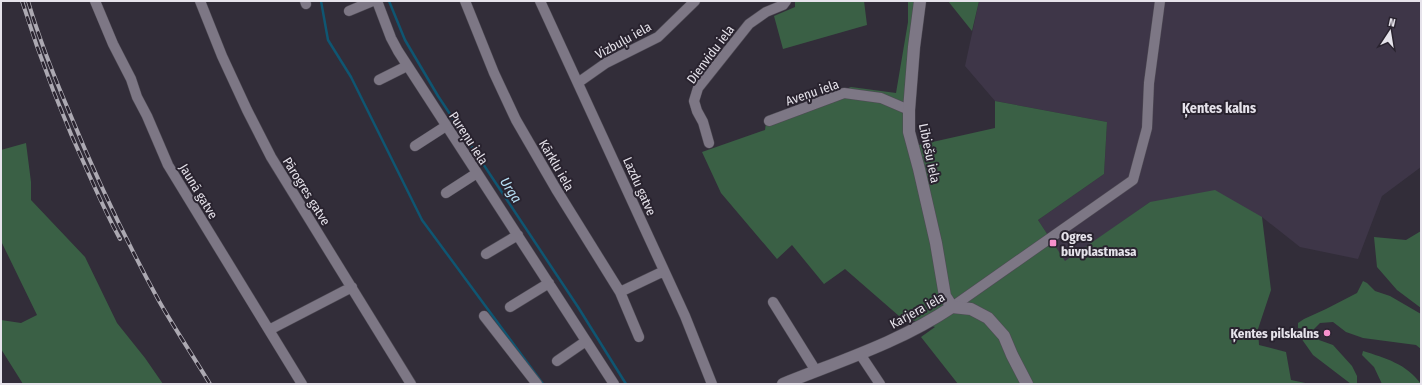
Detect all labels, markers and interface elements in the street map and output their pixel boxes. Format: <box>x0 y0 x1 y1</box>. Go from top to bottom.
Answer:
north arrow <box>1370 12 1410 52</box>
text: N <box>1387 16 1397 30</box>
street label: Vizbuļu iela <box>593 19 654 63</box>
street label: Dienvidu iela <box>684 22 737 87</box>
street label: Aveņu iela <box>784 76 841 109</box>
district label: Ķentes kalns <box>1182 100 1256 118</box>
street label: Pureņu iela <box>445 109 491 168</box>
street label: Lībiešu iela <box>916 122 943 184</box>
street label: Kārklu iela <box>536 137 577 193</box>
street label: Pārogres gatve <box>280 154 333 228</box>
street label: Lazdu gatve <box>620 155 659 218</box>
street label: Jaunā gatve <box>176 161 221 222</box>
water label: Urga <box>496 174 525 206</box>
place label: Ogres būvplastmasa <box>1061 229 1137 259</box>
marker: Ogres būvplastmasa <box>1048 238 1058 248</box>
street label: Karjera iela <box>887 289 947 332</box>
place label: Ķentes pilskalns <box>1230 326 1319 343</box>
marker: Ķentes pilskalns <box>1322 328 1332 338</box>

